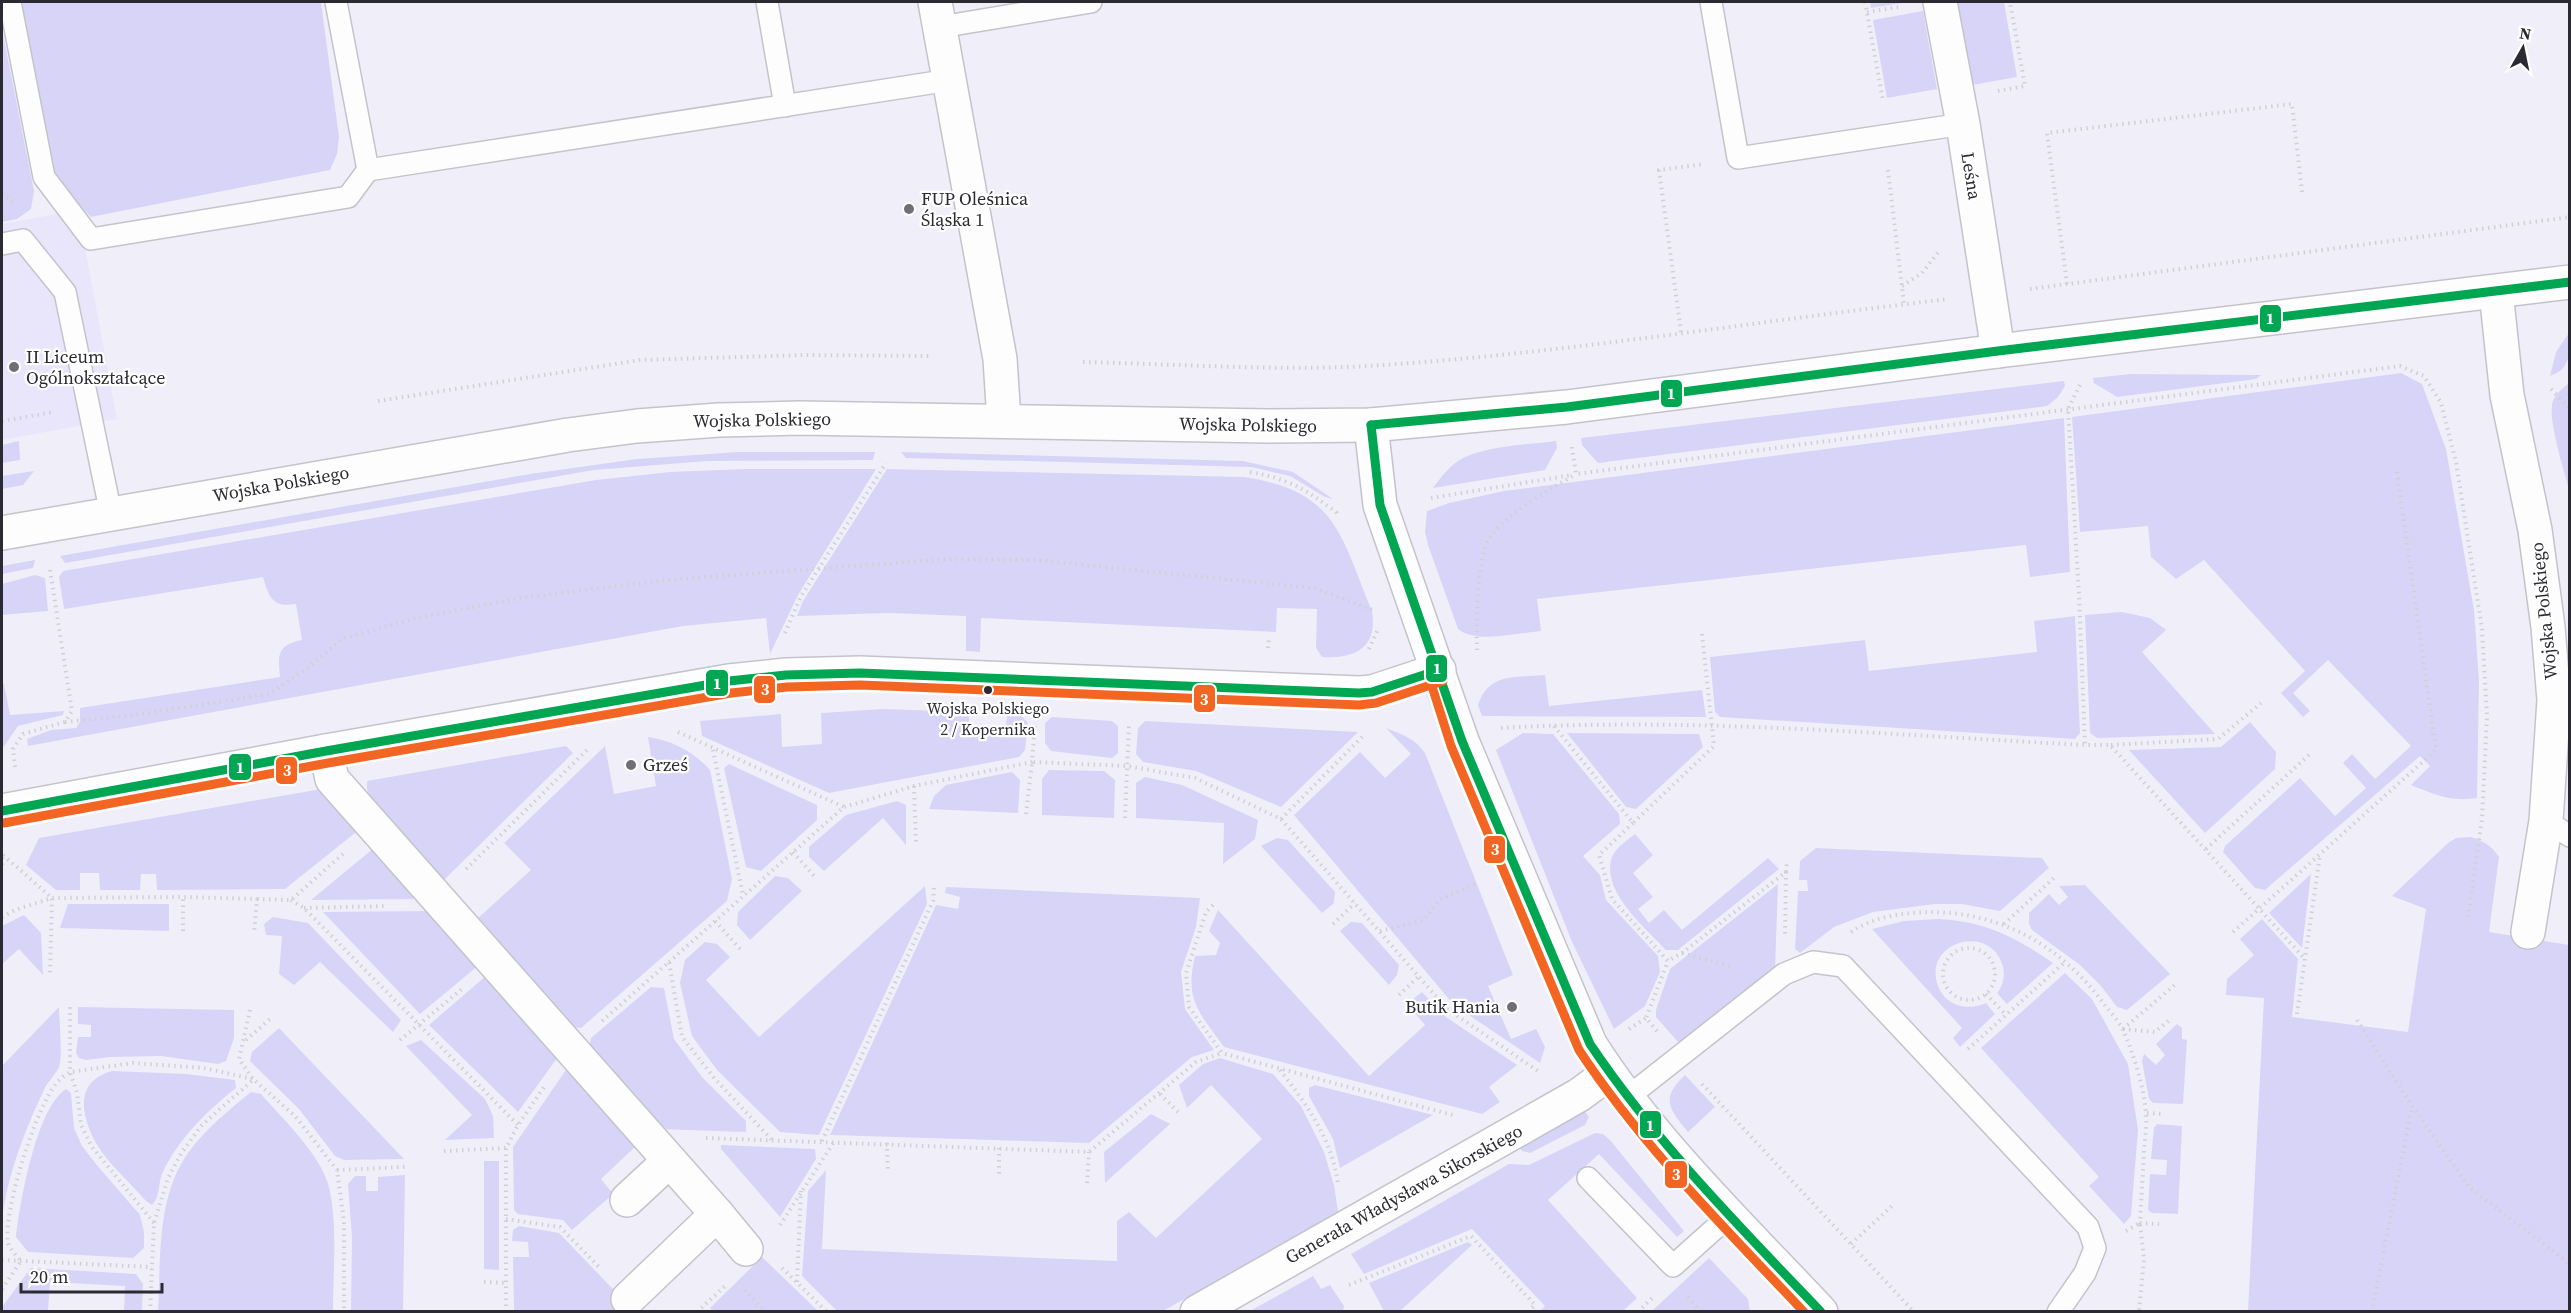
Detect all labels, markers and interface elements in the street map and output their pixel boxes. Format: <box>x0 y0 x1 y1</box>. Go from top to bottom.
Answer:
north arrow <box>2493 18 2553 78</box>
text: N <box>2518 21 2533 45</box>
street label: Leśna <box>1955 150 1988 202</box>
place label: FUP Oleśnica Śląska 1 <box>921 186 1029 232</box>
marker: FUP Oleśnica Śląska 1 <box>902 202 916 216</box>
line badge: 1 <box>2259 304 2282 333</box>
text: 1 <box>2266 307 2274 329</box>
place label: II Liceum Ogólnokształcące <box>26 344 166 390</box>
marker: II Liceum Ogólnokształcące <box>7 360 21 374</box>
line badge: 1 <box>1660 379 1683 408</box>
text: 1 <box>1667 382 1675 404</box>
street label: Wojska Polskiego <box>693 406 831 433</box>
street label: Wojska Polskiego <box>1179 411 1317 438</box>
street label: Wojska Polskiego <box>211 459 351 508</box>
street label: Wojska Polskiego <box>2524 541 2563 681</box>
line badge: 1 <box>1425 654 1448 683</box>
text: 1 <box>1433 657 1441 679</box>
line badge: 1 <box>705 669 729 697</box>
text: 1 <box>713 672 721 694</box>
line badge: 3 <box>753 675 776 704</box>
text: 3 <box>761 678 770 700</box>
marker: Wojska Polskiego 2 / Kopernika <box>982 684 994 696</box>
line badge: 3 <box>1193 684 1216 713</box>
text: 3 <box>1200 688 1209 710</box>
place label: Wojska Polskiego 2 / Kopernika <box>927 697 1050 740</box>
place label: Grześ <box>643 752 688 777</box>
line badge: 1 <box>228 753 252 781</box>
text: 1 <box>236 756 244 778</box>
line badge: 3 <box>275 756 298 785</box>
marker: Grześ <box>624 758 638 772</box>
text: 3 <box>283 759 292 781</box>
line badge: 3 <box>1483 835 1506 864</box>
text: 3 <box>1491 838 1500 860</box>
place label: Butik Hania <box>1405 994 1501 1019</box>
marker: Butik Hania <box>1505 1000 1519 1014</box>
line badge: 1 <box>1639 1110 1662 1139</box>
text: 1 <box>1646 1114 1654 1136</box>
street label: Generała Władysława Sikorskiego <box>1281 1118 1527 1269</box>
line badge: 3 <box>1664 1160 1688 1189</box>
text: 3 <box>1672 1163 1681 1185</box>
scale bar <box>21 1256 162 1294</box>
text: 20 m <box>30 1264 68 1289</box>

